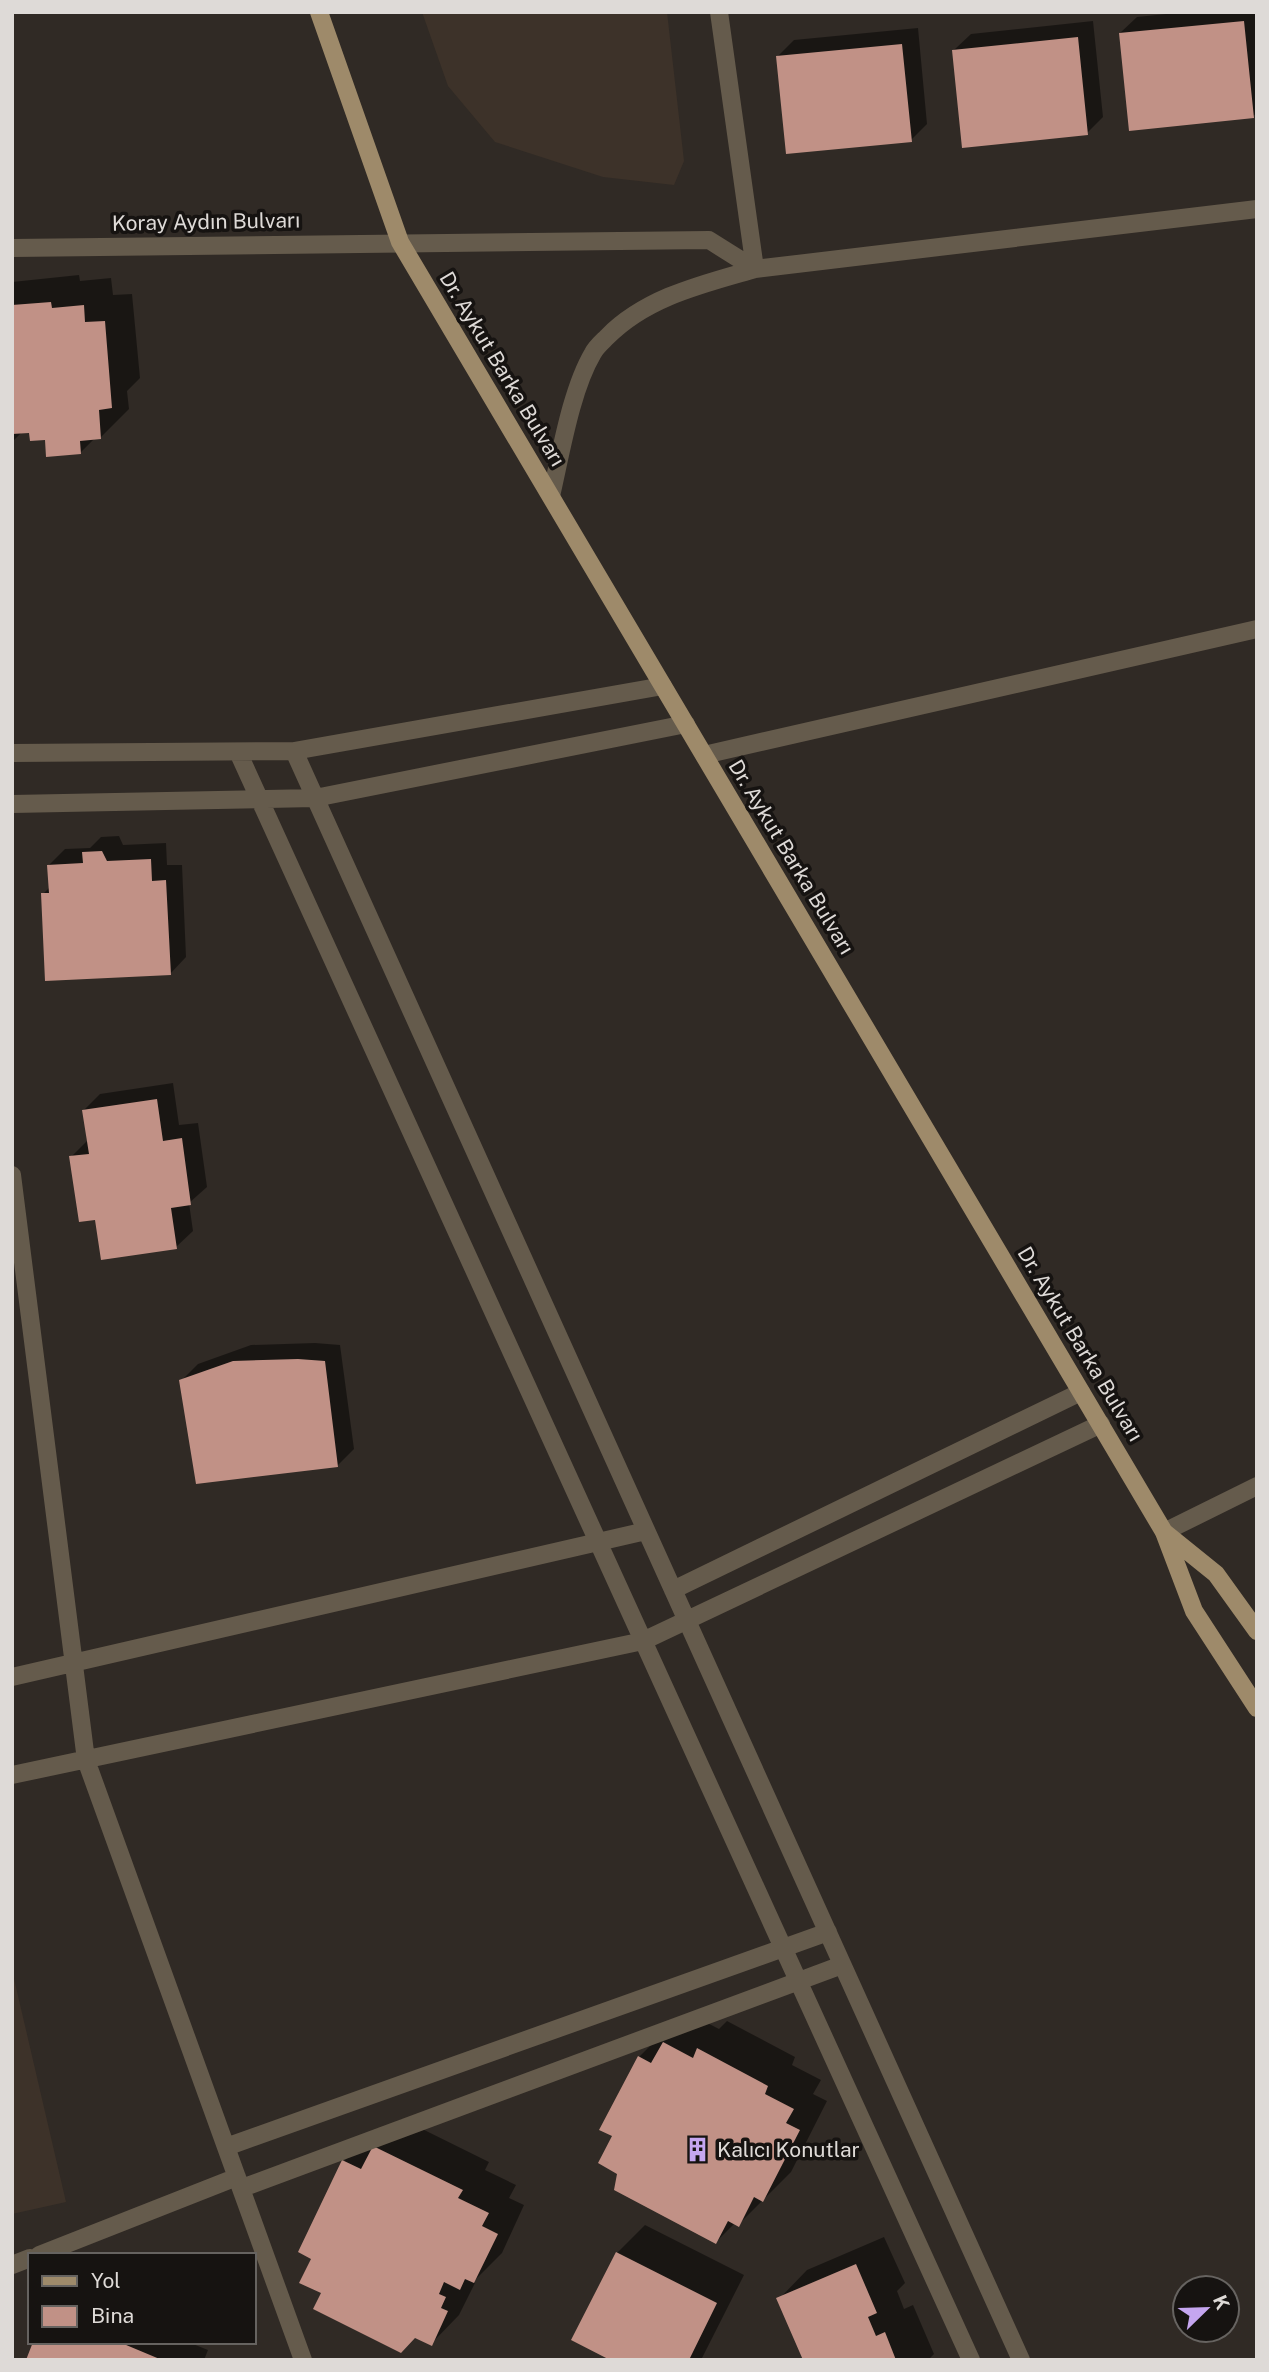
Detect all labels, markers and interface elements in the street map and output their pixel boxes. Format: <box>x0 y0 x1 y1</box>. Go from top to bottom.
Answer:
street label: Koray Aydın Bulvarı <box>112 207 300 236</box>
street label: Dr. Aykut Barka Bulvarı <box>434 267 570 471</box>
street label: Dr. Aykut Barka Bulvarı <box>723 755 859 959</box>
street label: Dr. Aykut Barka Bulvarı <box>1012 1242 1148 1446</box>
building icon: Kalıcı Konutlar <box>683 2136 711 2164</box>
place label: Kalıcı Konutlar <box>717 2137 860 2162</box>
legend <box>28 2253 256 2344</box>
text: Yol <box>91 2268 121 2293</box>
north arrow <box>1171 2274 1241 2344</box>
text: K <box>1209 2292 1235 2313</box>
text: Bina <box>91 2303 134 2328</box>

